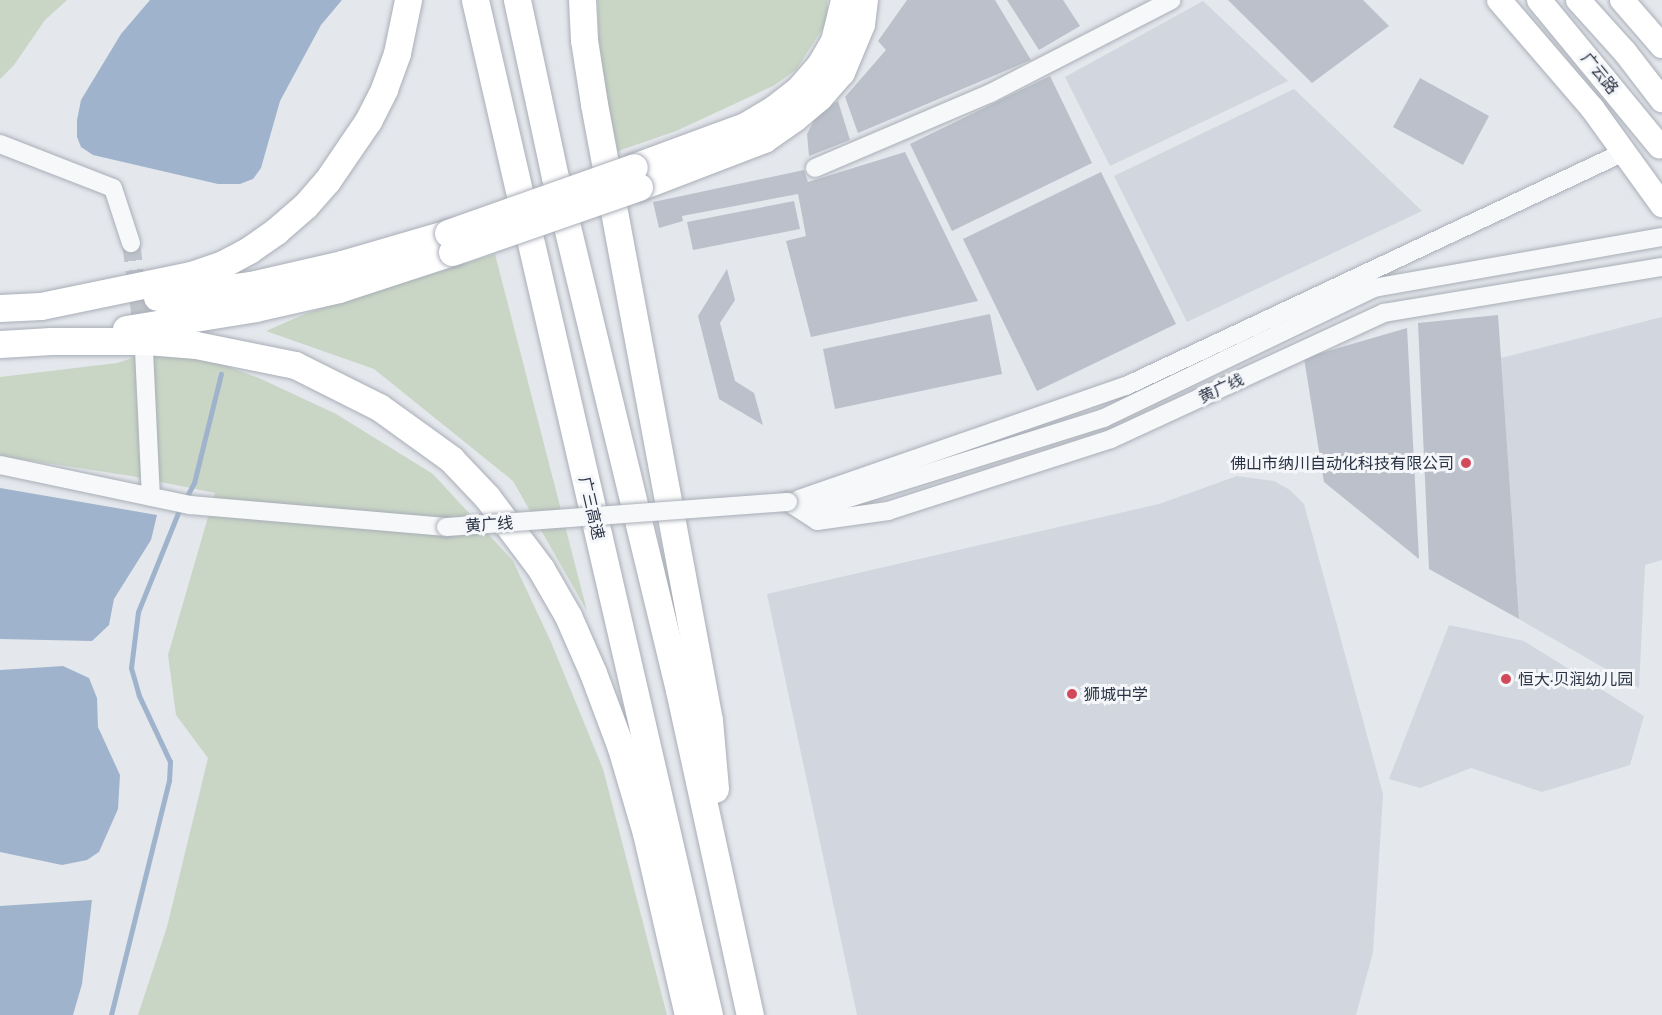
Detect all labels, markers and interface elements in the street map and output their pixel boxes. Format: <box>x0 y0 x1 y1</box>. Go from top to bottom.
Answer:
street label: 广云路 <box>1577 48 1623 98</box>
street label: 黄广线 <box>1195 369 1247 407</box>
place label: 佛山市纳川自动化科技有限公司 <box>1230 453 1454 473</box>
marker: 佛山市纳川自动化科技有限公司 <box>1459 456 1473 470</box>
street label: 广三高速 <box>575 475 609 541</box>
street label: 黄广线 <box>464 513 514 535</box>
place label: 恒大·贝润幼儿园 <box>1518 669 1633 689</box>
marker: 恒大·贝润幼儿园 <box>1499 672 1513 686</box>
place label: 狮城中学 <box>1084 684 1148 704</box>
marker: 狮城中学 <box>1065 687 1079 701</box>

